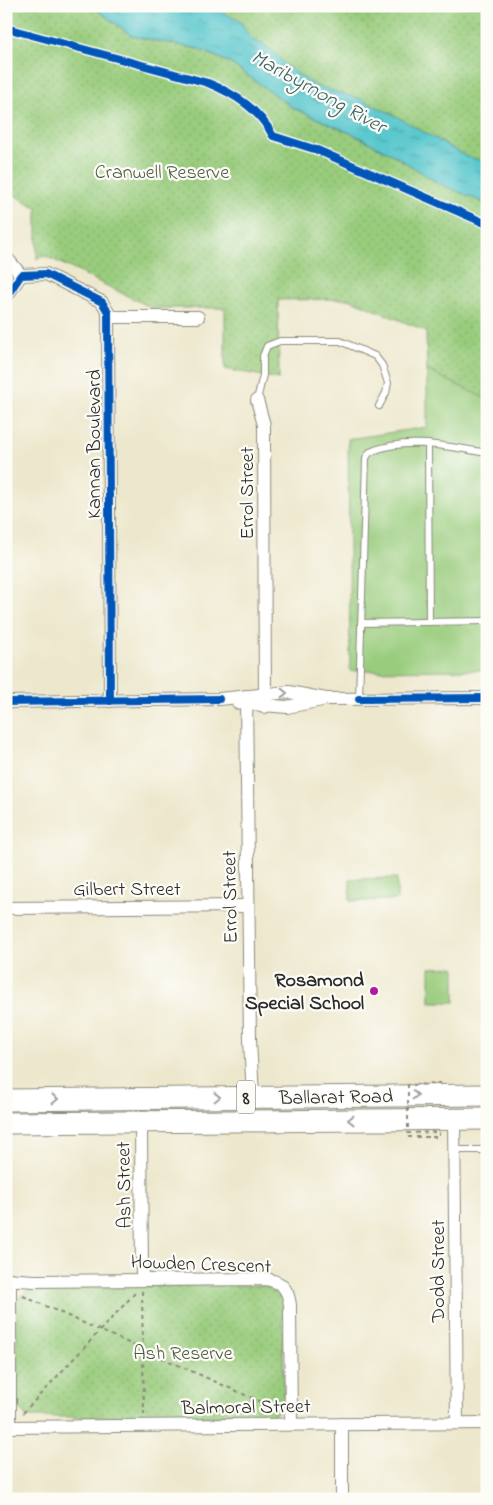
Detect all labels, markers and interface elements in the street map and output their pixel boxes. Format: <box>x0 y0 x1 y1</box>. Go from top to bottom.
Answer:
water label: Maribyrnong River <box>245 43 393 144</box>
park label: Cranwell Reserve <box>95 159 229 188</box>
street label: Kannan Boulevard <box>81 369 110 519</box>
street label: Errol Street <box>234 446 263 540</box>
one-way arrow <box>281 688 289 698</box>
street label: Errol Street <box>216 850 247 944</box>
street label: Gilbert Street <box>73 876 181 905</box>
place label: Rosamond Special School <box>245 967 365 1019</box>
marker: Rosamond Special School <box>368 985 380 997</box>
road number: 8 <box>237 1080 255 1114</box>
street label: Ballarat Road <box>278 1083 393 1114</box>
one-way arrow <box>412 1090 419 1100</box>
one-way arrow <box>214 1092 222 1102</box>
one-way arrow <box>52 1094 59 1104</box>
one-way arrow <box>346 1115 354 1125</box>
street label: Ash Street <box>110 1141 141 1229</box>
street label: Dodd Street <box>425 1219 454 1323</box>
street label: Howden Crescent <box>130 1249 272 1282</box>
park label: Ash Reserve <box>133 1340 233 1369</box>
street label: Balmoral Street <box>180 1393 311 1424</box>

